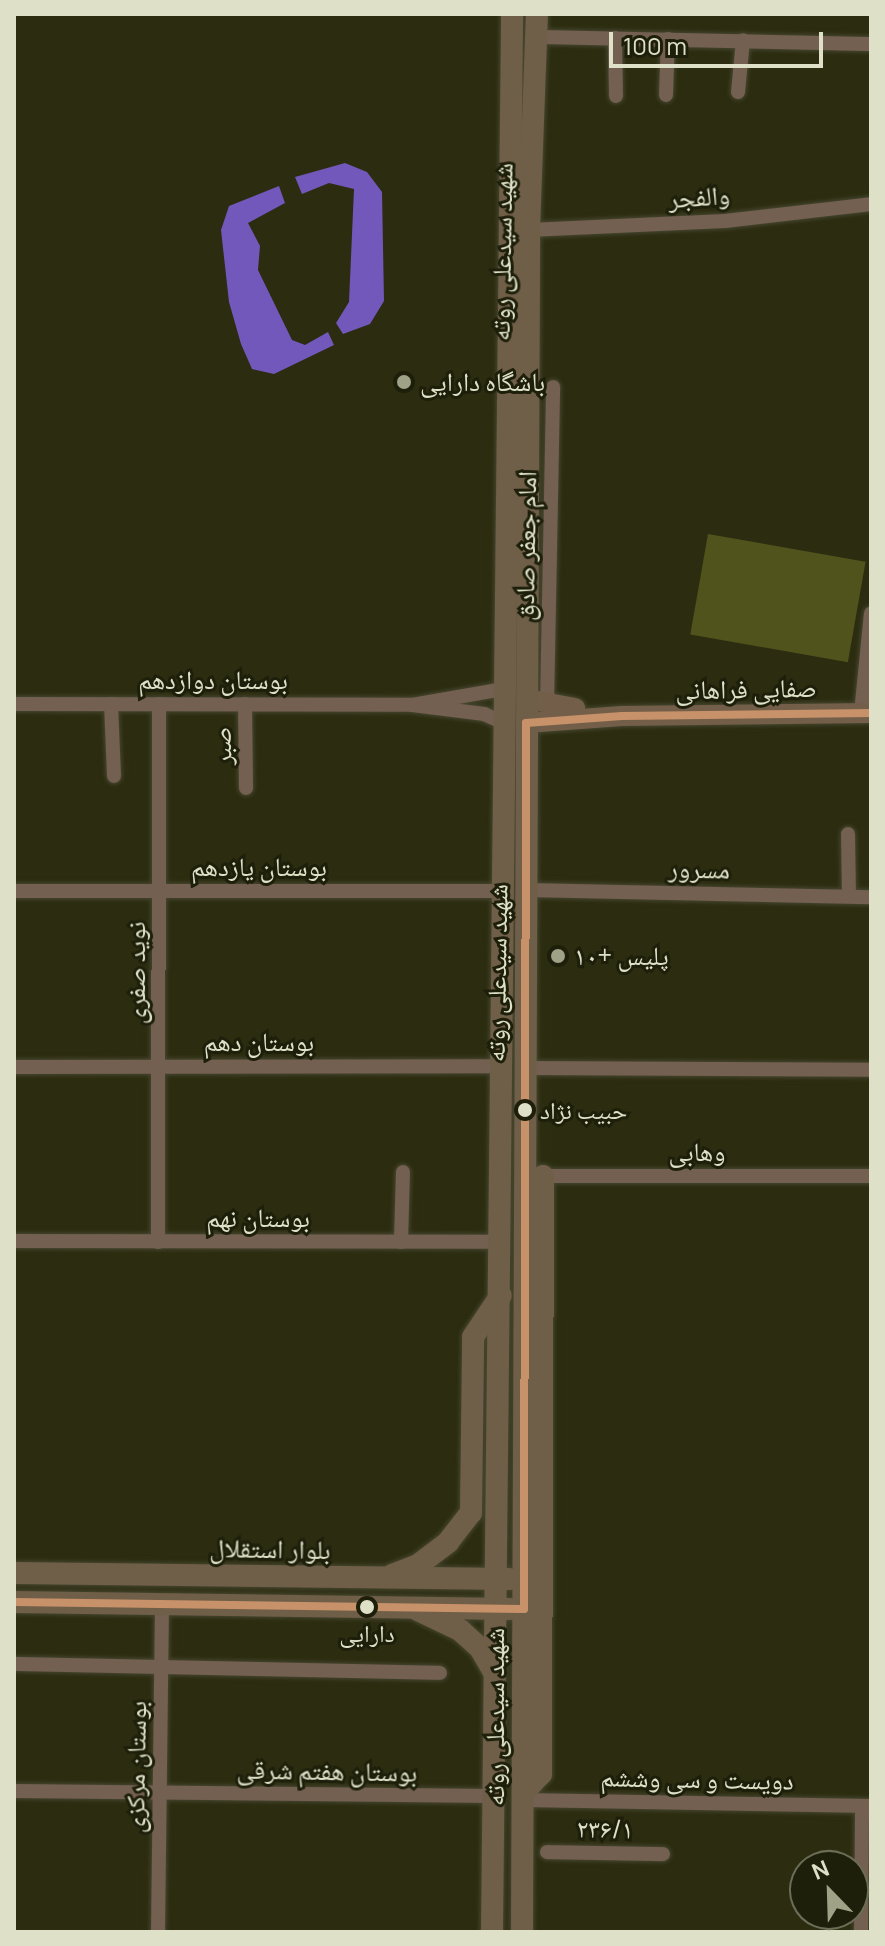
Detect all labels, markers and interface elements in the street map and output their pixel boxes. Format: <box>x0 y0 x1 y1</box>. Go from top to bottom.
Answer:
scale bar <box>613 16 827 66</box>
text: 100 m <box>623 29 687 62</box>
street label: شهید سیدعلی روته <box>485 163 519 341</box>
street label: والفجر <box>667 179 731 215</box>
place label: باشگاه دارایی <box>420 366 545 398</box>
marker: باشگاه دارایی <box>395 373 413 391</box>
street label: امام جعفر صادق <box>509 471 543 621</box>
street label: بوستان دوازدهم <box>138 664 288 696</box>
street label: صفایی فراهانی <box>675 672 817 706</box>
street label: صبر <box>206 726 238 766</box>
street label: بوستان یازدهم <box>191 851 327 883</box>
street label: مسرور <box>668 853 730 885</box>
street label: شهید سیدعلی روته <box>480 884 514 1062</box>
street label: نوید صفری <box>120 922 152 1024</box>
place label: پلیس +۱۰ <box>574 940 669 972</box>
marker: پلیس +۱۰ <box>549 947 567 965</box>
street label: بوستان دهم <box>204 1026 314 1058</box>
place label: حبیب نژاد <box>540 1096 627 1124</box>
marker: حبیب نژاد <box>517 1102 533 1118</box>
street label: وهابی <box>669 1136 725 1168</box>
street label: بوستان نهم <box>206 1202 310 1234</box>
street label: بلوار استقلال <box>209 1532 331 1566</box>
marker: دارایی <box>359 1599 375 1615</box>
place label: دارایی <box>339 1619 395 1647</box>
street label: شهید سیدعلی روته <box>479 1628 511 1806</box>
street label: بوستان مرکزی <box>119 1700 153 1834</box>
street label: بوستان هفتم شرقی <box>236 1754 418 1788</box>
street label: دویست و سی وششم <box>600 1762 794 1796</box>
street label: ۲۳۶/۱ <box>576 1813 634 1845</box>
north arrow <box>789 1850 869 1930</box>
text: N <box>807 1853 834 1887</box>

